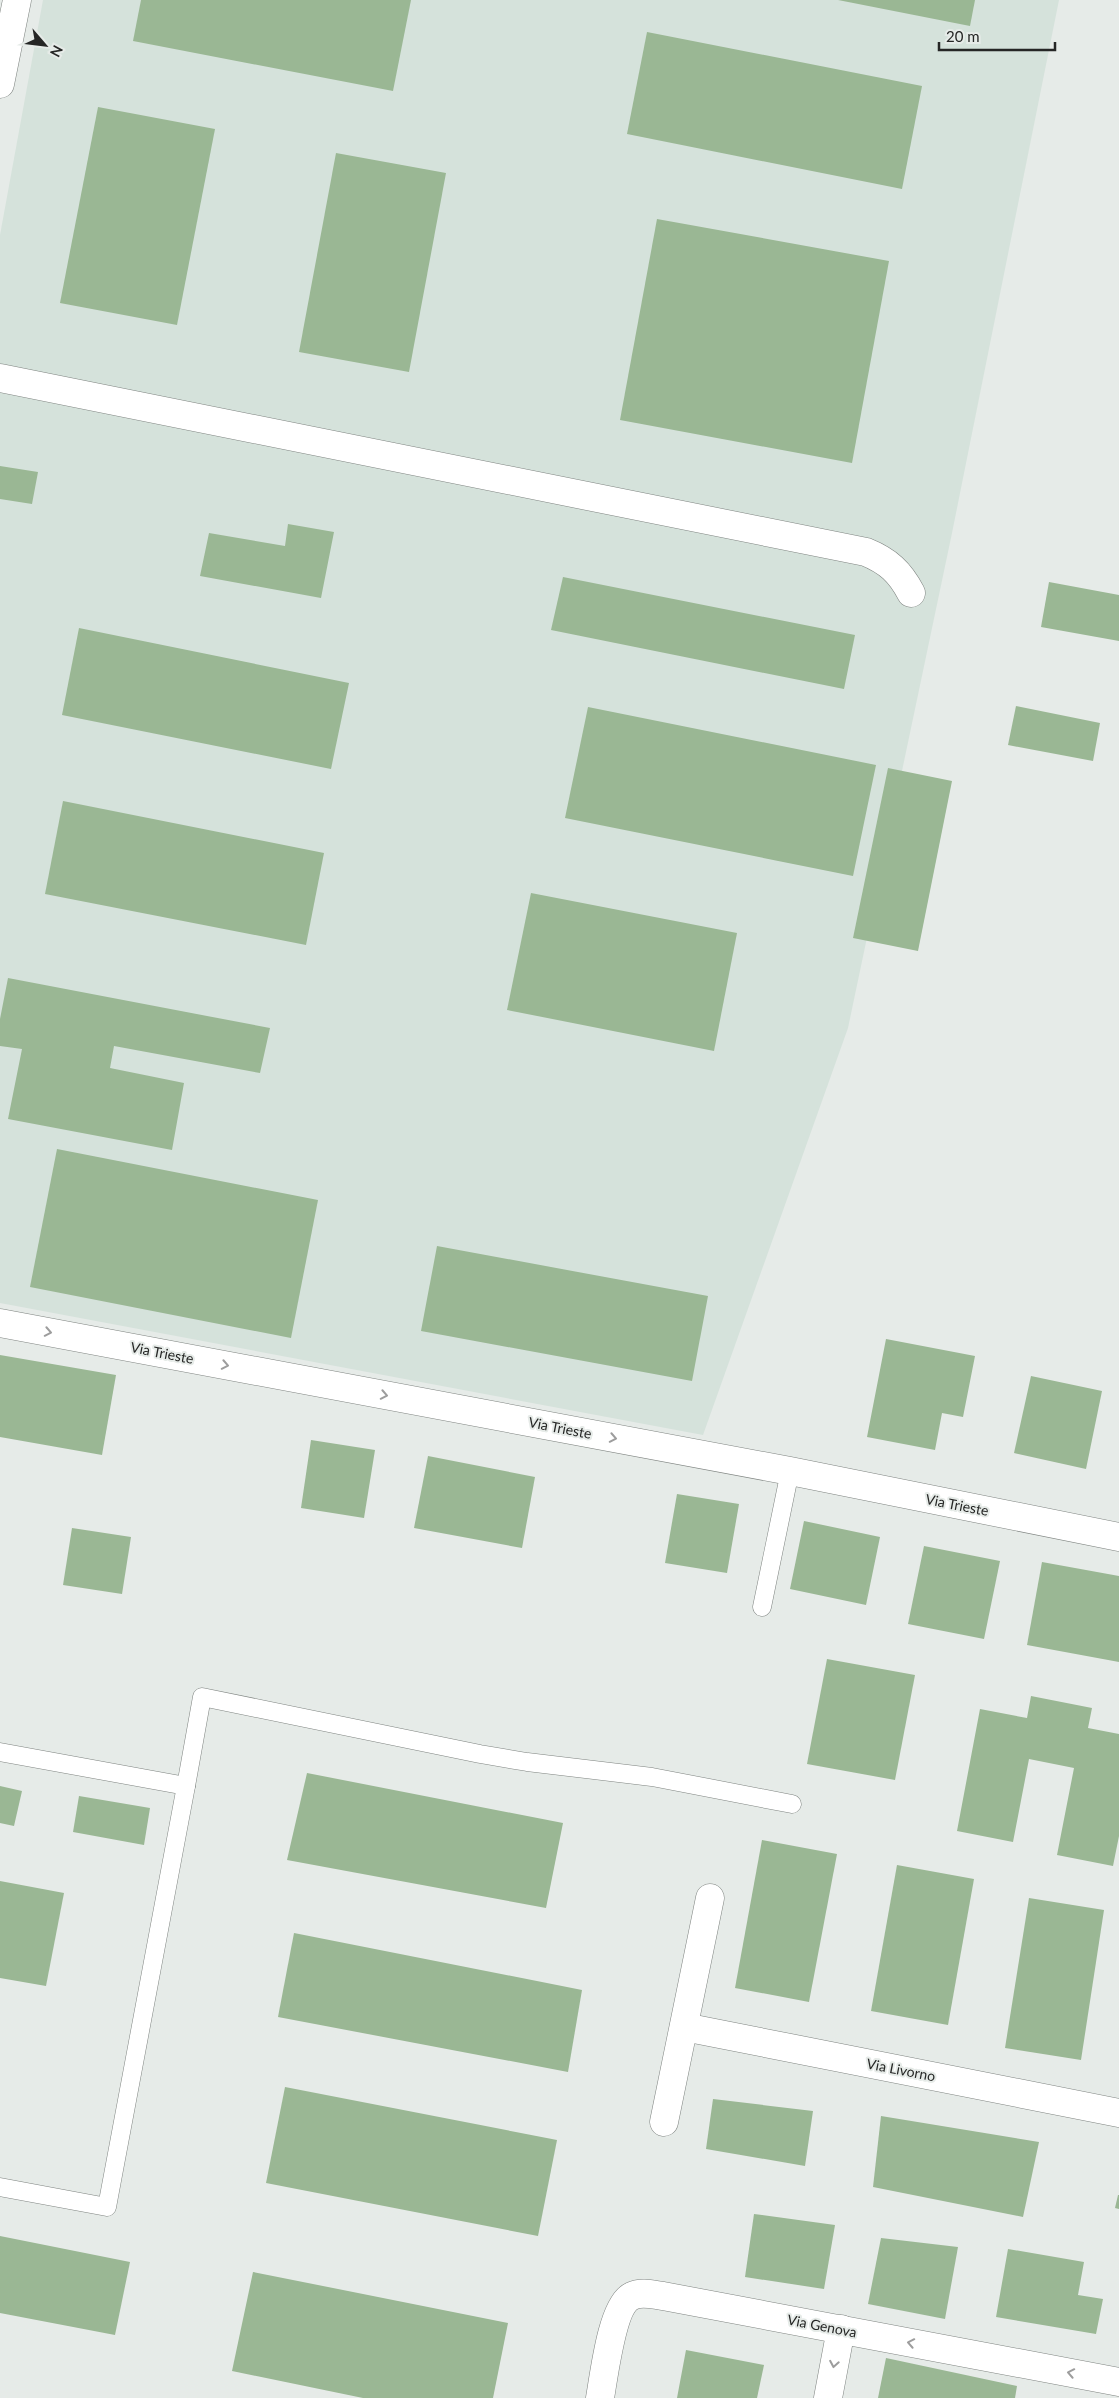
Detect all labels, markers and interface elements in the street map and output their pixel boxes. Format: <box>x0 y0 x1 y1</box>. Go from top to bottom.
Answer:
north arrow <box>20 20 70 70</box>
scale bar <box>939 20 1055 52</box>
text: 20 m <box>946 27 980 45</box>
text: N <box>47 43 67 60</box>
one-way arrow <box>44 1326 52 1336</box>
street label: Via Trieste <box>129 1338 195 1367</box>
one-way arrow <box>220 1359 229 1370</box>
one-way arrow <box>380 1390 389 1400</box>
street label: Via Trieste <box>527 1413 593 1442</box>
one-way arrow <box>609 1433 617 1443</box>
street label: Via Trieste <box>924 1490 990 1519</box>
street label: Via Livorno <box>865 2055 937 2085</box>
street label: Via Genova <box>786 2310 858 2341</box>
one-way arrow <box>907 2338 916 2348</box>
one-way arrow <box>830 2359 840 2368</box>
one-way arrow <box>1067 2368 1075 2378</box>

